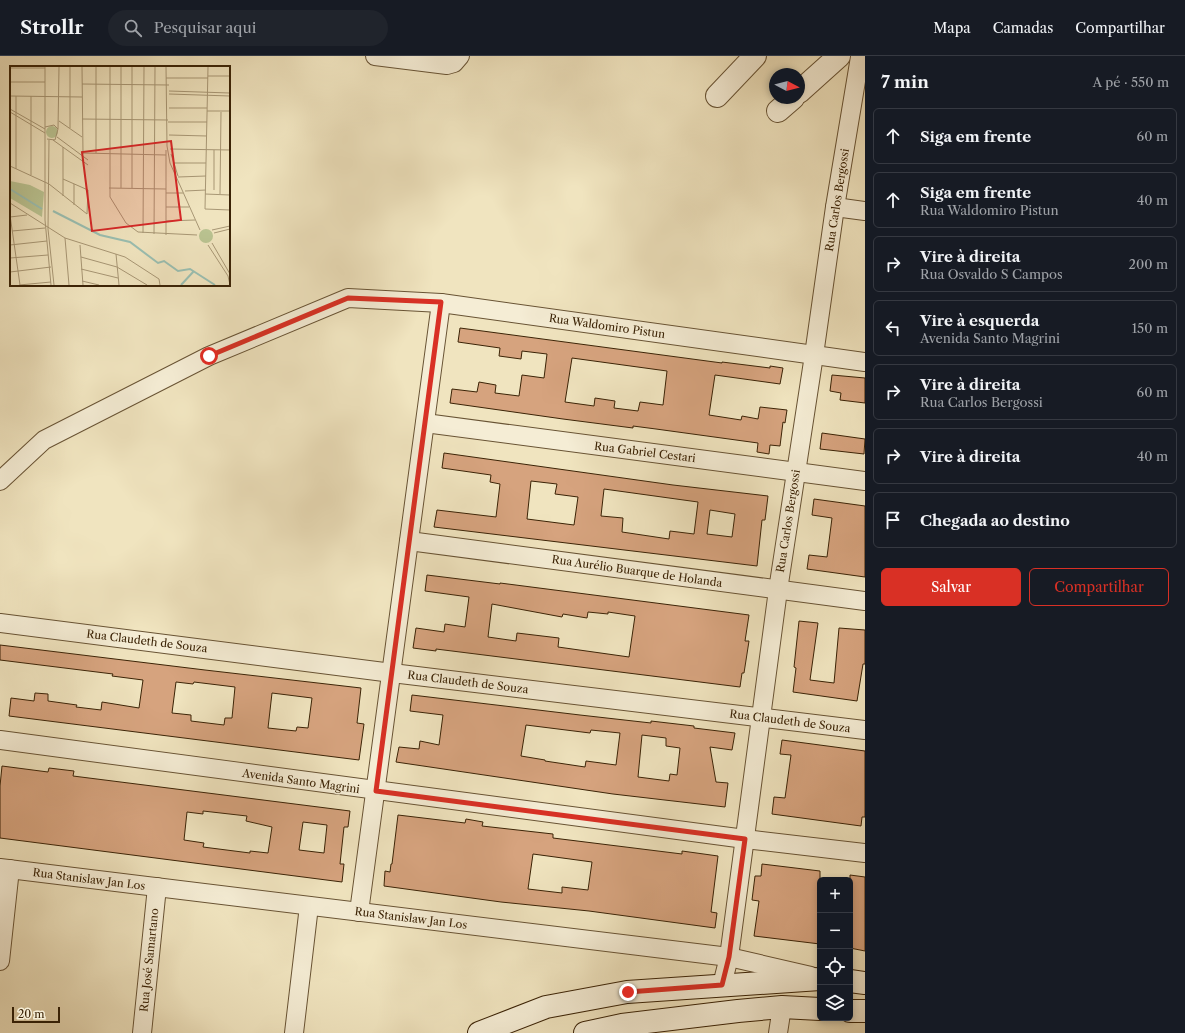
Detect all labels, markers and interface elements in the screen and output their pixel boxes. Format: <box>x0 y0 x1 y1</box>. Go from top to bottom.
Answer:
search box <box>108 10 388 46</box>
text: Strollr <box>20 16 84 39</box>
icon: search <box>122 17 144 39</box>
text: Pesquisar aqui <box>154 18 256 37</box>
text: Mapa <box>933 19 971 37</box>
text: Camadas <box>993 19 1053 37</box>
text: Compartilhar <box>1075 19 1165 37</box>
inset map <box>10 66 230 286</box>
north arrow <box>769 68 805 104</box>
text: 7 min <box>881 72 929 92</box>
text: A pé · 550 m <box>1093 74 1169 90</box>
icon: ahead <box>882 125 904 147</box>
text: Siga em frente <box>920 127 1031 146</box>
text: 60 m <box>1137 128 1168 144</box>
street label: Rua Carlos Bergossi <box>822 147 852 252</box>
text: Siga em frente <box>920 183 1031 202</box>
icon: ahead <box>882 189 904 211</box>
text: 40 m <box>1137 192 1168 208</box>
text: Rua Waldomiro Pistun <box>920 202 1059 218</box>
text: Vire à direita <box>920 247 1020 266</box>
icon: right <box>882 253 904 275</box>
text: 200 m <box>1128 256 1168 272</box>
text: Rua Osvaldo S Campos <box>920 266 1063 282</box>
street label: Rua Waldomiro Pistun <box>548 311 666 341</box>
text: Vire à esquerda <box>920 311 1039 330</box>
icon: left <box>882 317 904 339</box>
text: 150 m <box>1132 320 1168 336</box>
text: Avenida Santo Magrini <box>920 330 1060 346</box>
route start <box>200 347 218 365</box>
text: Vire à direita <box>920 375 1020 394</box>
icon: right <box>882 381 904 403</box>
text: 60 m <box>1137 384 1168 400</box>
text: Rua Carlos Bergossi <box>920 394 1043 410</box>
street label: Rua Gabriel Cestari <box>593 439 697 465</box>
icon: right <box>882 445 904 467</box>
text: Vire à direita <box>920 447 1020 466</box>
text: 40 m <box>1137 448 1168 464</box>
street label: Rua Carlos Bergossi <box>773 468 803 573</box>
icon: arrive <box>882 509 904 531</box>
text: Chegada ao destino <box>920 511 1070 530</box>
street label: Rua Aurélio Buarque de Holanda <box>551 552 723 590</box>
button: Salvar <box>881 568 1021 606</box>
button: Compartilhar <box>1029 568 1169 606</box>
street label: Rua Claudeth de Souza <box>86 627 208 655</box>
street label: Rua Claudeth de Souza <box>407 668 529 696</box>
street label: Rua Claudeth de Souza <box>729 707 851 735</box>
street label: Avenida Santo Magrini <box>240 766 361 796</box>
street label: Rua Stanislaw Jan Los <box>32 865 146 893</box>
map controls <box>817 877 853 1021</box>
button: + <box>817 877 853 913</box>
street label: Rua Stanislaw Jan Los <box>354 904 468 932</box>
street label: Rua José Samartano <box>137 907 161 1013</box>
button: − <box>817 913 853 949</box>
button: locate <box>817 949 853 985</box>
route end <box>619 983 637 1001</box>
button: layers <box>817 985 853 1021</box>
scale bar <box>12 1005 60 1024</box>
text: 20 m <box>18 1007 44 1021</box>

